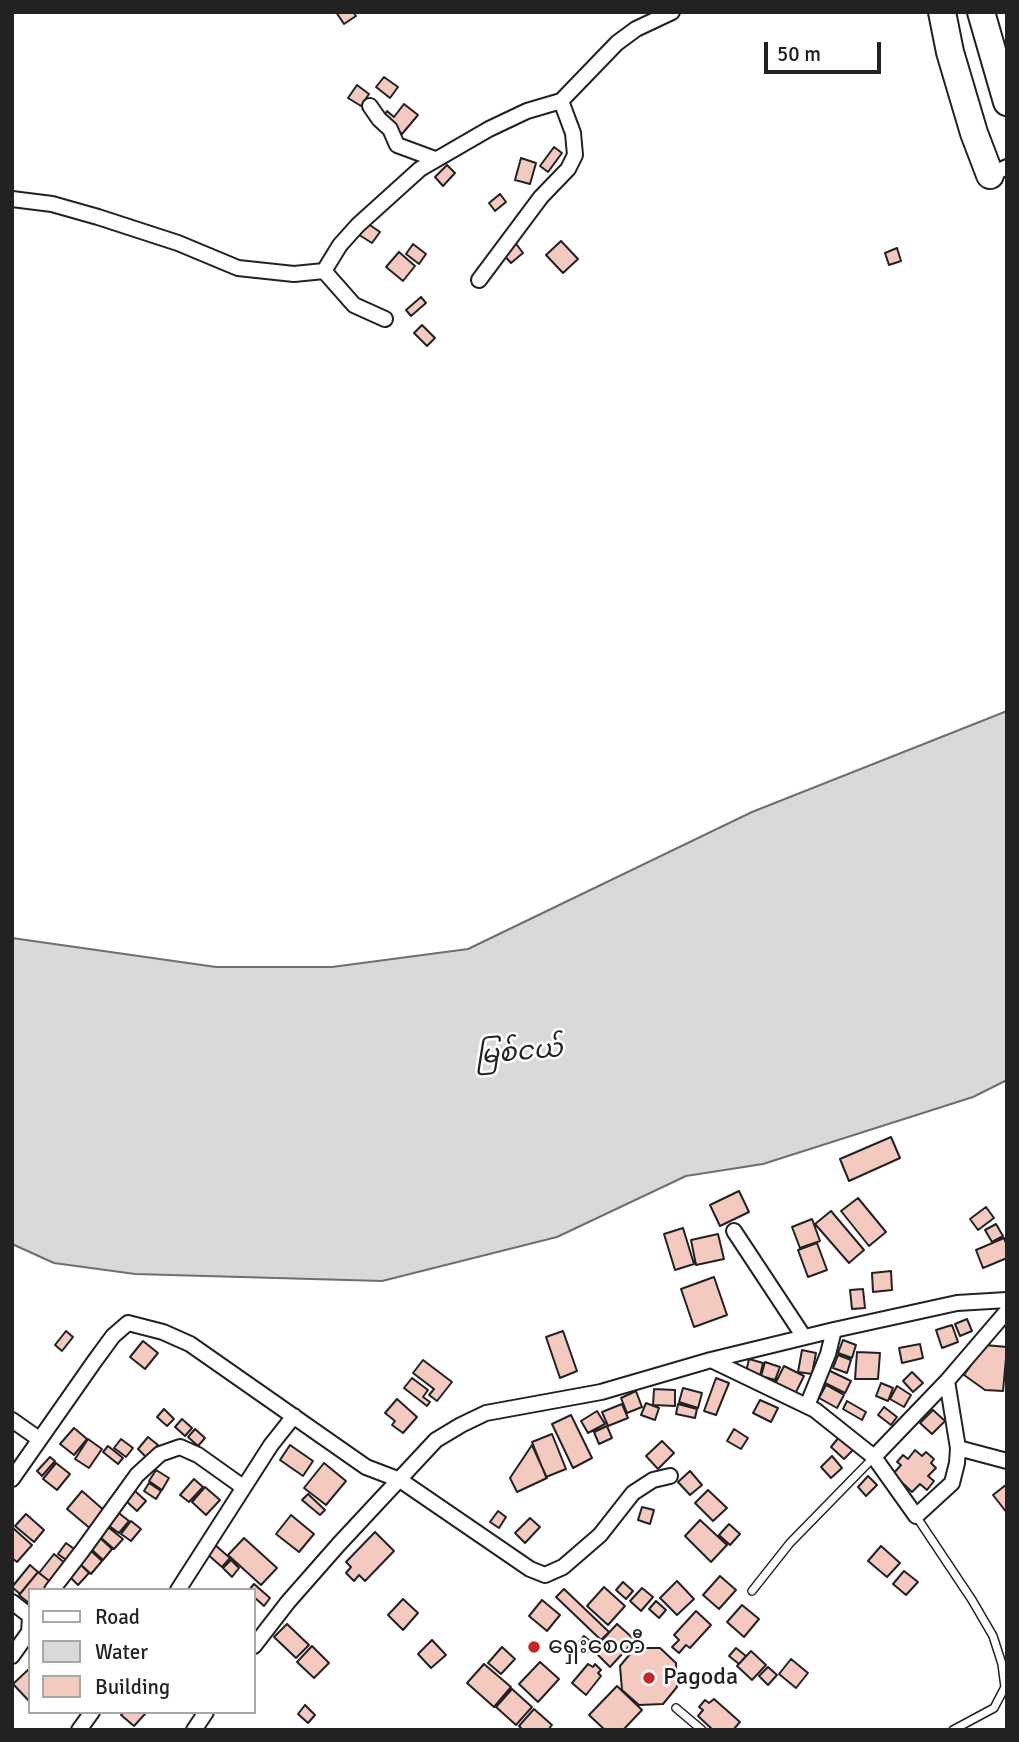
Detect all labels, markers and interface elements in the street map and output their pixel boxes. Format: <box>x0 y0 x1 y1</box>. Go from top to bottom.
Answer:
scale bar <box>767 28 884 72</box>
text: 50 m <box>777 41 821 67</box>
water label: မြစ်ငယ် <box>474 1034 564 1072</box>
legend <box>28 1588 256 1714</box>
text: Road <box>95 1604 140 1630</box>
place label: ရှေးစေတီ <box>548 1633 645 1661</box>
text: Water <box>95 1639 148 1665</box>
marker: ရှေးစေတီ <box>526 1639 542 1655</box>
place label: Pagoda <box>663 1664 738 1692</box>
marker: Pagoda <box>641 1670 657 1686</box>
text: Building <box>95 1674 170 1700</box>

